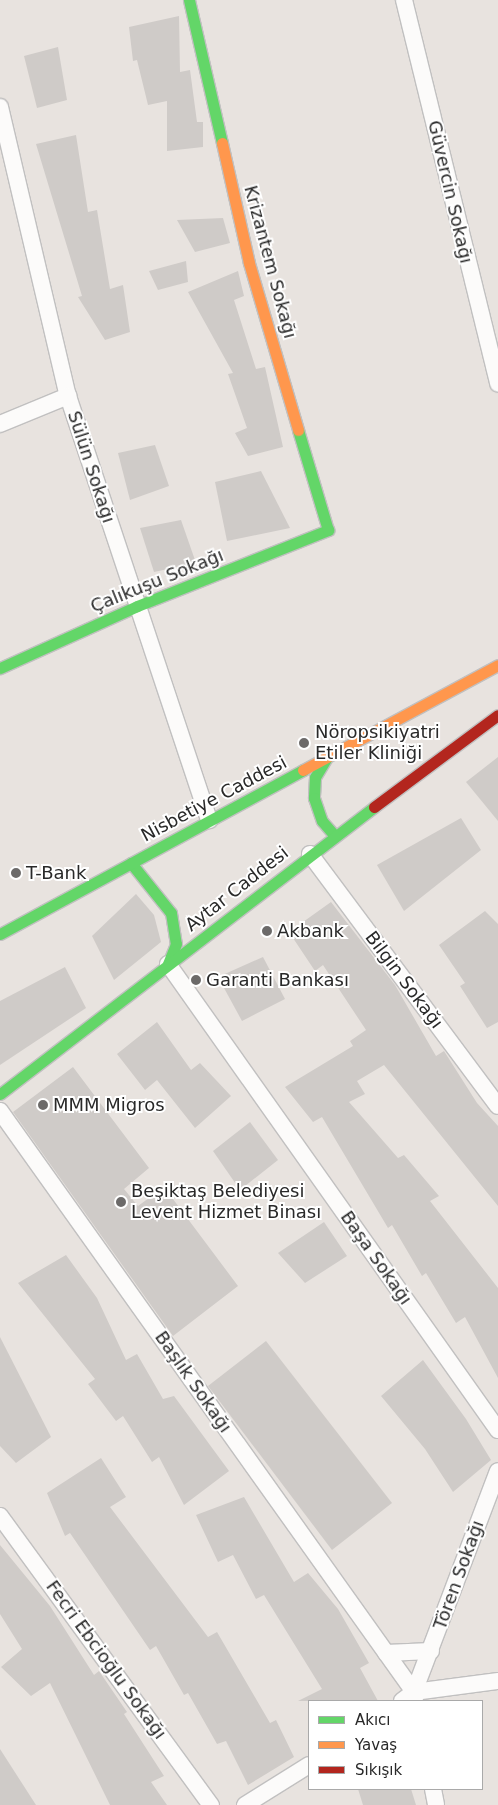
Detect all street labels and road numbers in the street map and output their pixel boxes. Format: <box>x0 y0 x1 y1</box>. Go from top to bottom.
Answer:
street label: Güvercin Sokağı <box>423 118 477 266</box>
street label: Krizantem Sokağı <box>239 183 301 341</box>
street label: Sülün Sokağı <box>63 408 119 526</box>
street label: Çalıkuşu Sokağı <box>87 545 227 617</box>
street label: Nisbetiye Caddesi <box>138 751 290 847</box>
street label: Aytar Caddesi <box>181 842 293 936</box>
street label: Bilgin Sokağı <box>360 927 448 1033</box>
street label: Başa Sokağı <box>336 1207 416 1309</box>
street label: Başlık Sokağı <box>150 1327 236 1437</box>
street label: Tören Sokağı <box>429 1517 489 1633</box>
street label: Fecri Ebcioğlu Sokağı <box>41 1576 171 1744</box>

